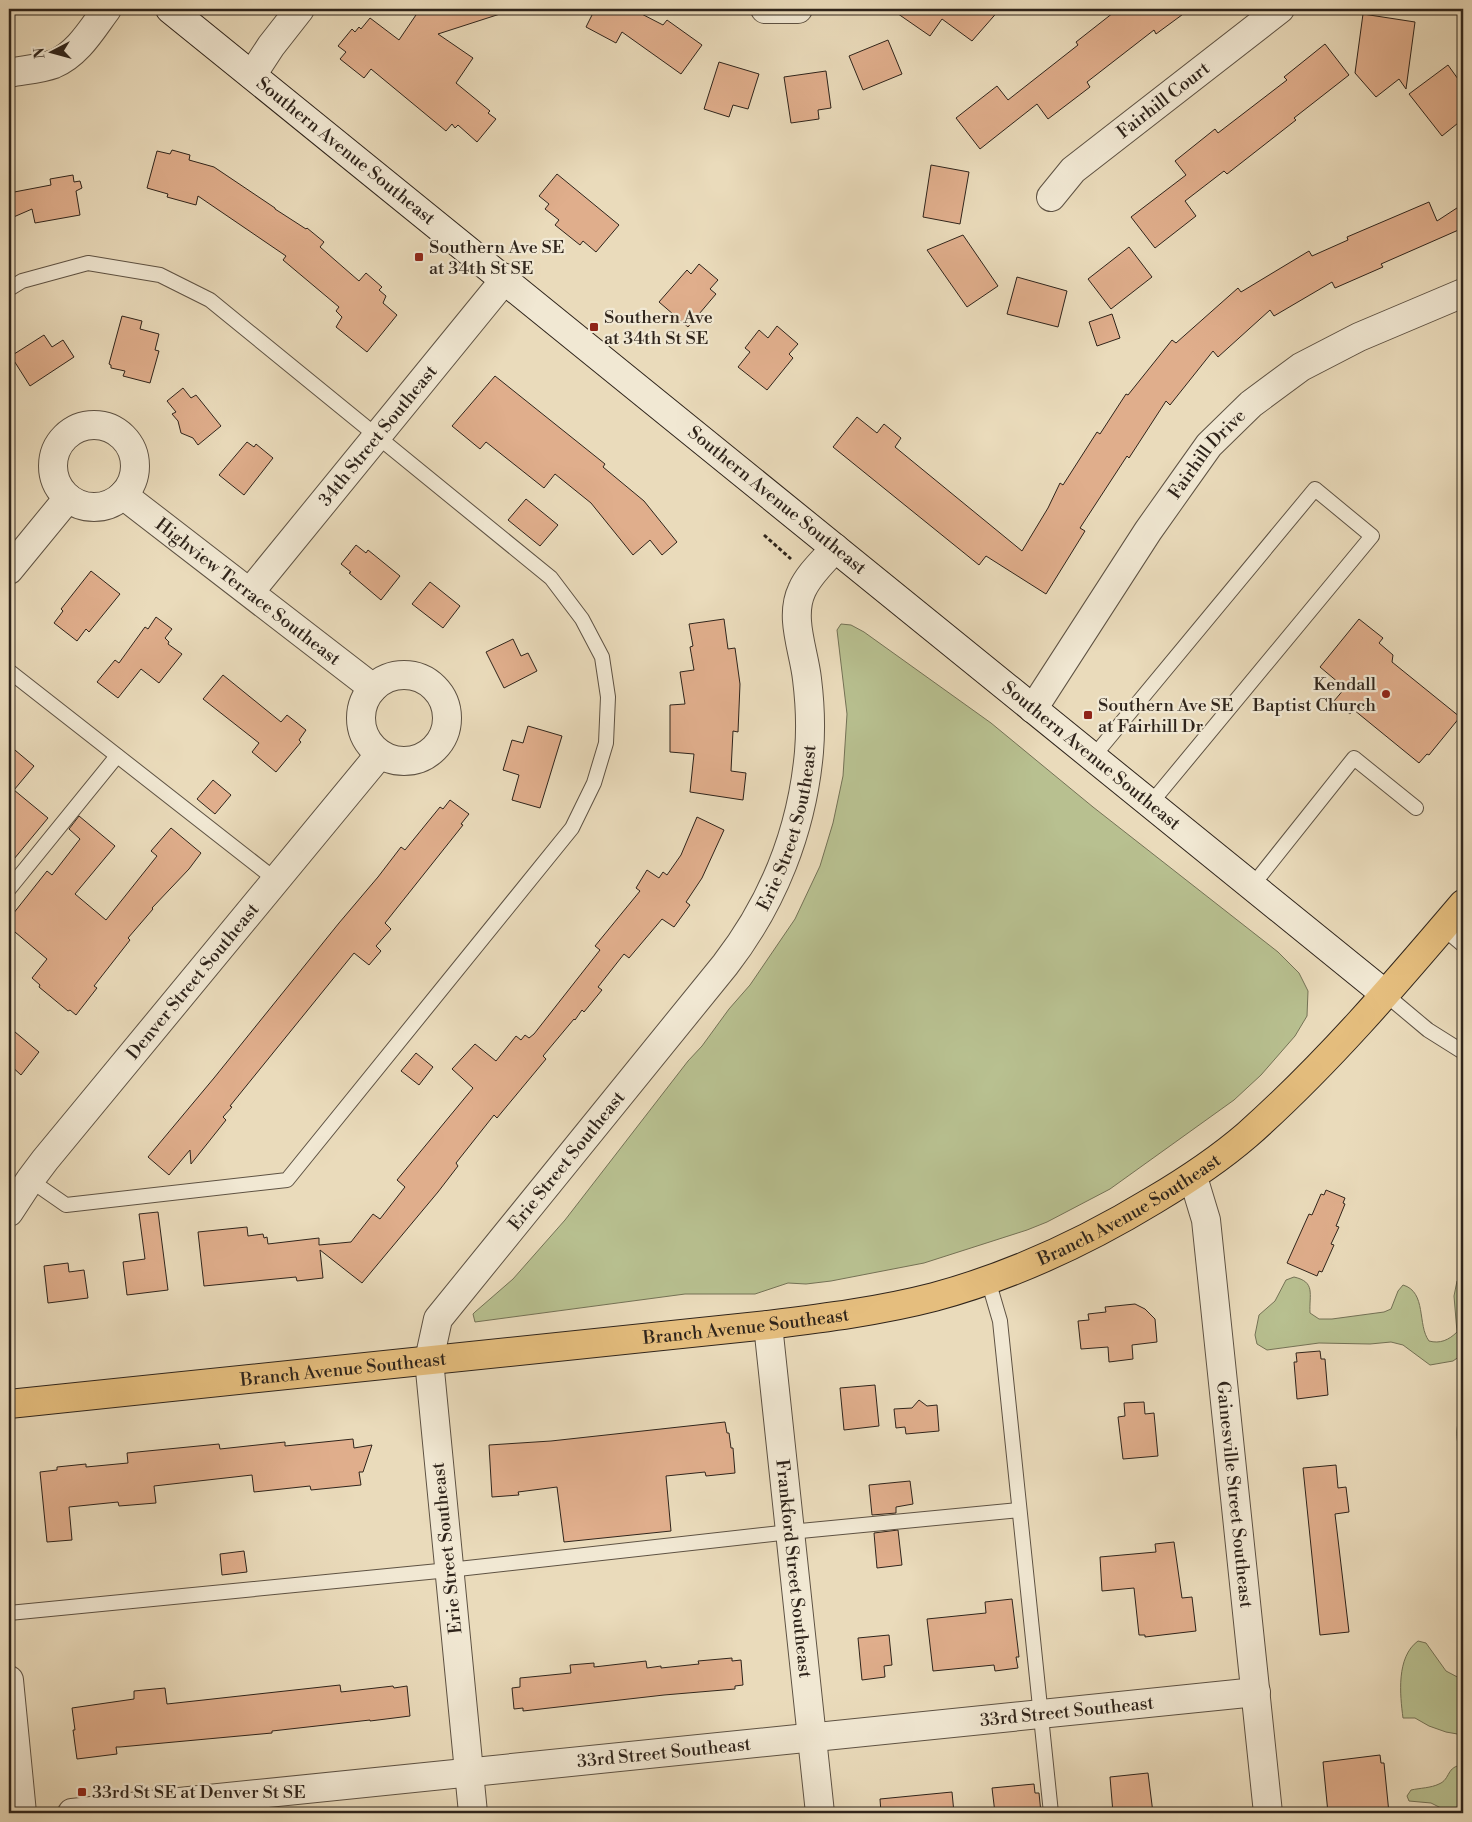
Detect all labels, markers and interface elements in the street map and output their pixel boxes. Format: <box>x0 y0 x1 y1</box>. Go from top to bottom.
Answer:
north arrow <box>28 28 78 78</box>
text: N <box>31 47 50 60</box>
street label: Fairhill Court <box>1112 56 1215 143</box>
street label: Southern Avenue Southeast <box>252 72 441 230</box>
place label: Southern Ave SE at 34th St SE <box>429 236 564 280</box>
marker: Southern Ave SE at 34th St SE <box>413 251 425 263</box>
place label: Southern Ave at 34th St SE <box>604 306 713 350</box>
marker: Southern Ave at 34th St SE <box>588 321 600 333</box>
street label: 34th Street Southeast <box>313 360 442 511</box>
street label: Fairhill Drive <box>1163 404 1250 503</box>
street label: Southern Avenue Southeast <box>683 421 872 580</box>
street label: Highview Terrace Southeast <box>151 513 346 671</box>
place label: Kendall Baptist Church <box>1252 673 1377 717</box>
street label: Southern Avenue Southeast <box>998 676 1186 835</box>
marker: Kendall Baptist Church <box>1380 688 1392 700</box>
place label: Southern Ave SE at Fairhill Dr <box>1098 694 1233 738</box>
marker: Southern Ave SE at Fairhill Dr <box>1082 709 1094 721</box>
street label: Erie Street Southeast <box>751 743 821 914</box>
street label: Denver Street Southeast <box>121 898 264 1064</box>
street label: Erie Street Southeast <box>503 1086 630 1235</box>
street label: Branch Avenue Southeast <box>1033 1148 1226 1271</box>
street label: Branch Avenue Southeast <box>641 1303 851 1350</box>
street label: Branch Avenue Southeast <box>238 1347 448 1391</box>
street label: Gainesville Street Southeast <box>1211 1380 1258 1610</box>
street label: Frankford Street Southeast <box>771 1458 817 1680</box>
street label: Erie Street Southeast <box>426 1460 467 1635</box>
street label: 33rd Street Southeast <box>979 1691 1156 1732</box>
street label: 33rd Street Southeast <box>576 1732 753 1773</box>
place label: 33rd St SE at Denver St SE <box>92 1781 306 1804</box>
marker: 33rd St SE at Denver St SE <box>76 1786 88 1798</box>

